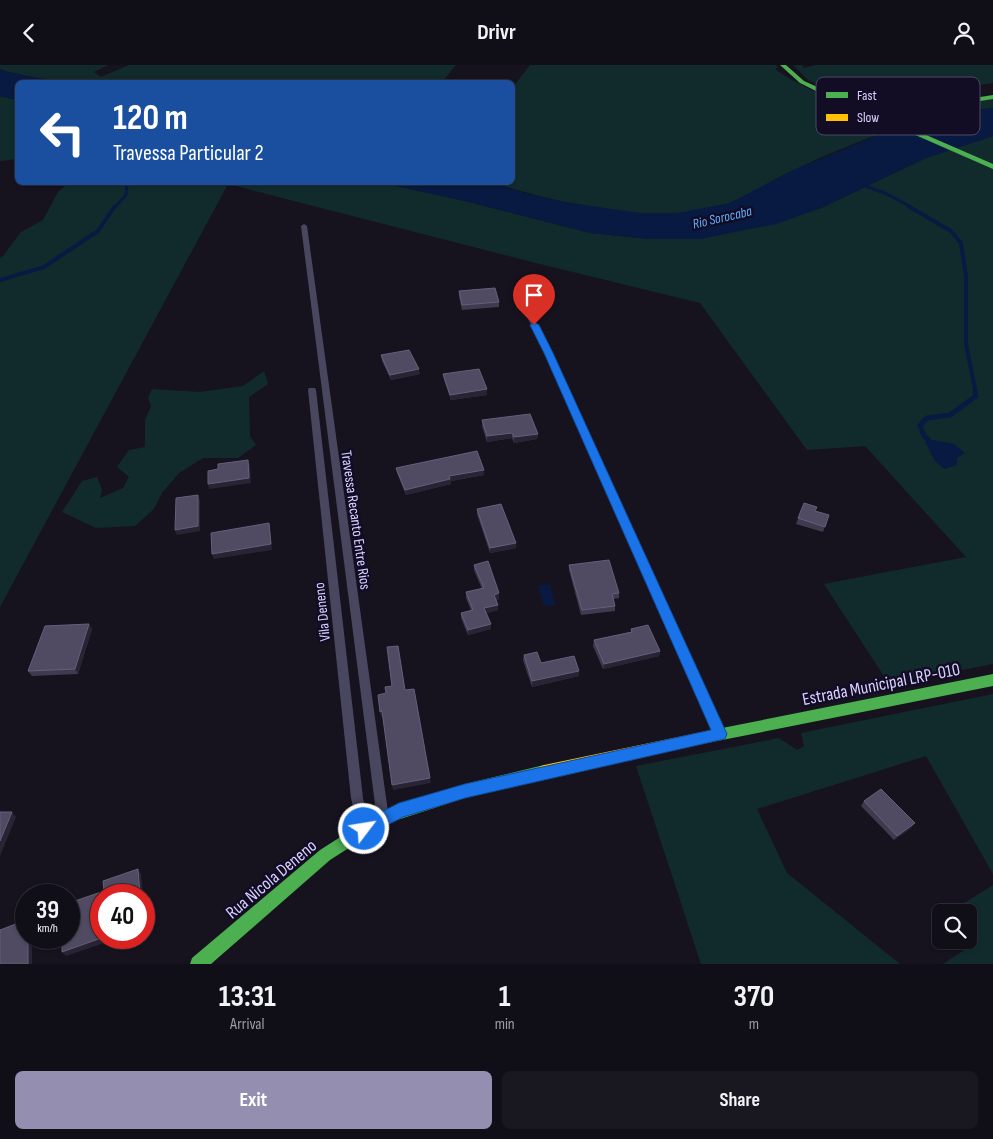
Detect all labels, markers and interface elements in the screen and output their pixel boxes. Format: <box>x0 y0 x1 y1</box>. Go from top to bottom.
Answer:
icon: back <box>15 19 43 47</box>
text: Drivr <box>477 19 516 46</box>
icon: person <box>950 19 978 47</box>
legend <box>816 77 980 135</box>
text: Fast <box>857 87 877 104</box>
text: 120 m <box>113 97 188 140</box>
icon: left <box>30 100 95 165</box>
text: Slow <box>857 109 879 126</box>
text: Travessa Particular 2 <box>113 140 263 167</box>
water label: Rio Sorocaba <box>691 202 754 233</box>
pin <box>513 274 555 325</box>
icon: arrive <box>520 281 548 309</box>
street label: Travessa Recanto Entre Rios <box>336 449 375 591</box>
street label: Vila Deneno <box>310 582 335 642</box>
street label: Estrada Municipal LRP-010 <box>800 659 962 710</box>
position arrow <box>337 802 389 854</box>
street label: Rua Nicola Deneno <box>222 835 321 923</box>
speed limit sign: 40 <box>90 884 155 949</box>
text: 39 <box>36 895 59 926</box>
map controls <box>932 904 977 949</box>
button: search <box>932 904 977 949</box>
text: km/h <box>37 921 58 936</box>
text: 13:31 <box>219 979 276 1015</box>
text: 1 <box>499 979 511 1015</box>
text: 370 <box>734 979 774 1015</box>
text: Arrival <box>230 1015 265 1034</box>
text: min <box>495 1015 515 1034</box>
text: m <box>749 1015 759 1034</box>
button: Exit <box>15 1071 492 1129</box>
button: Share <box>502 1071 978 1129</box>

